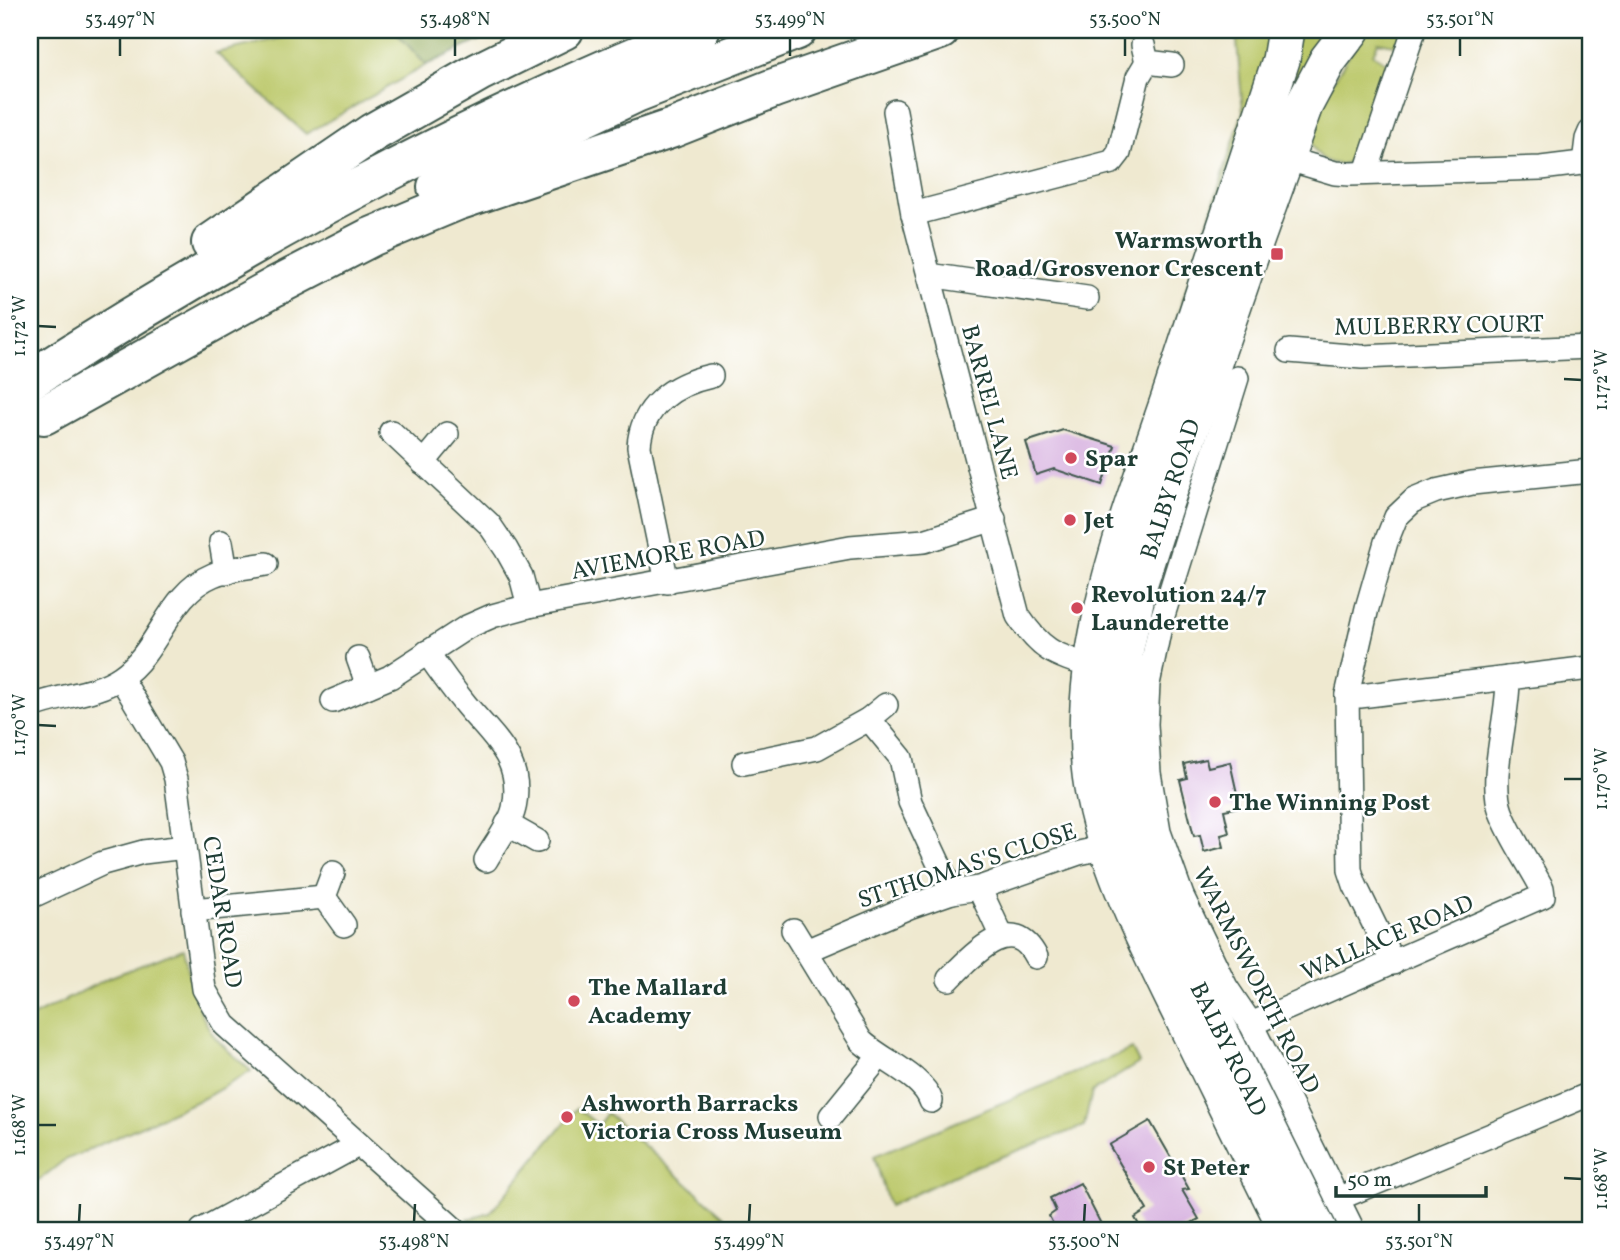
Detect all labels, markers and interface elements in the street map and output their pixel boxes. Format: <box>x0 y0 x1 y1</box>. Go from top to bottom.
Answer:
text: 53.497°N <box>85 8 155 33</box>
text: 53.498°N <box>420 8 490 33</box>
text: 53.499°N <box>755 8 825 33</box>
text: 53.500°N <box>1089 8 1161 33</box>
text: 53.501°N <box>1426 8 1494 33</box>
place label: Warmsworth Road/Grosvenor Crescent <box>975 225 1263 287</box>
marker: Warmsworth Road/Grosvenor Crescent <box>1269 246 1285 262</box>
text: 1.172°W <box>8 295 33 357</box>
street label: MULBERRY COURT <box>1334 308 1544 346</box>
street label: BARREL LANE <box>951 321 1025 484</box>
text: 1.172°W <box>1590 349 1615 411</box>
street label: BALBY ROAD <box>1133 415 1211 564</box>
place label: Spar <box>1085 443 1138 477</box>
marker: Spar <box>1063 450 1079 466</box>
place label: Jet <box>1083 505 1114 539</box>
marker: Jet <box>1062 512 1078 528</box>
street label: AVIEMORE ROAD <box>569 522 768 590</box>
place label: Revolution 24/7 Launderette <box>1091 579 1267 641</box>
marker: Revolution 24/7 Launderette <box>1069 600 1085 616</box>
text: 1.170°W <box>8 694 33 756</box>
text: 1.170°W <box>1590 748 1615 810</box>
place label: The Winning Post <box>1229 787 1430 821</box>
marker: The Winning Post <box>1207 794 1223 810</box>
street label: ST THOMAS'S CLOSE <box>854 815 1081 918</box>
street label: CEDAR ROAD <box>192 834 250 991</box>
street label: WARMSWORTH ROAD <box>1183 862 1327 1100</box>
street label: WALLACE ROAD <box>1296 887 1479 991</box>
place label: The Mallard Academy <box>588 972 728 1034</box>
street label: BALBY ROAD <box>1180 977 1274 1123</box>
marker: The Mallard Academy <box>566 993 582 1009</box>
place label: Ashworth Barracks Victoria Cross Museum <box>581 1088 842 1150</box>
text: 1.168°W <box>8 1094 33 1156</box>
marker: Ashworth Barracks Victoria Cross Museum <box>559 1109 575 1125</box>
text: 1.168°W <box>1590 1148 1615 1210</box>
place label: St Peter <box>1163 1152 1250 1186</box>
scale bar <box>1336 1155 1487 1199</box>
marker: St Peter <box>1141 1159 1157 1175</box>
text: 50 m <box>1347 1166 1392 1195</box>
text: 53.497°N <box>44 1230 114 1255</box>
text: 53.498°N <box>379 1230 449 1255</box>
text: 53.499°N <box>714 1230 784 1255</box>
text: 53.500°N <box>1048 1230 1120 1255</box>
text: 53.501°N <box>1385 1230 1453 1255</box>

